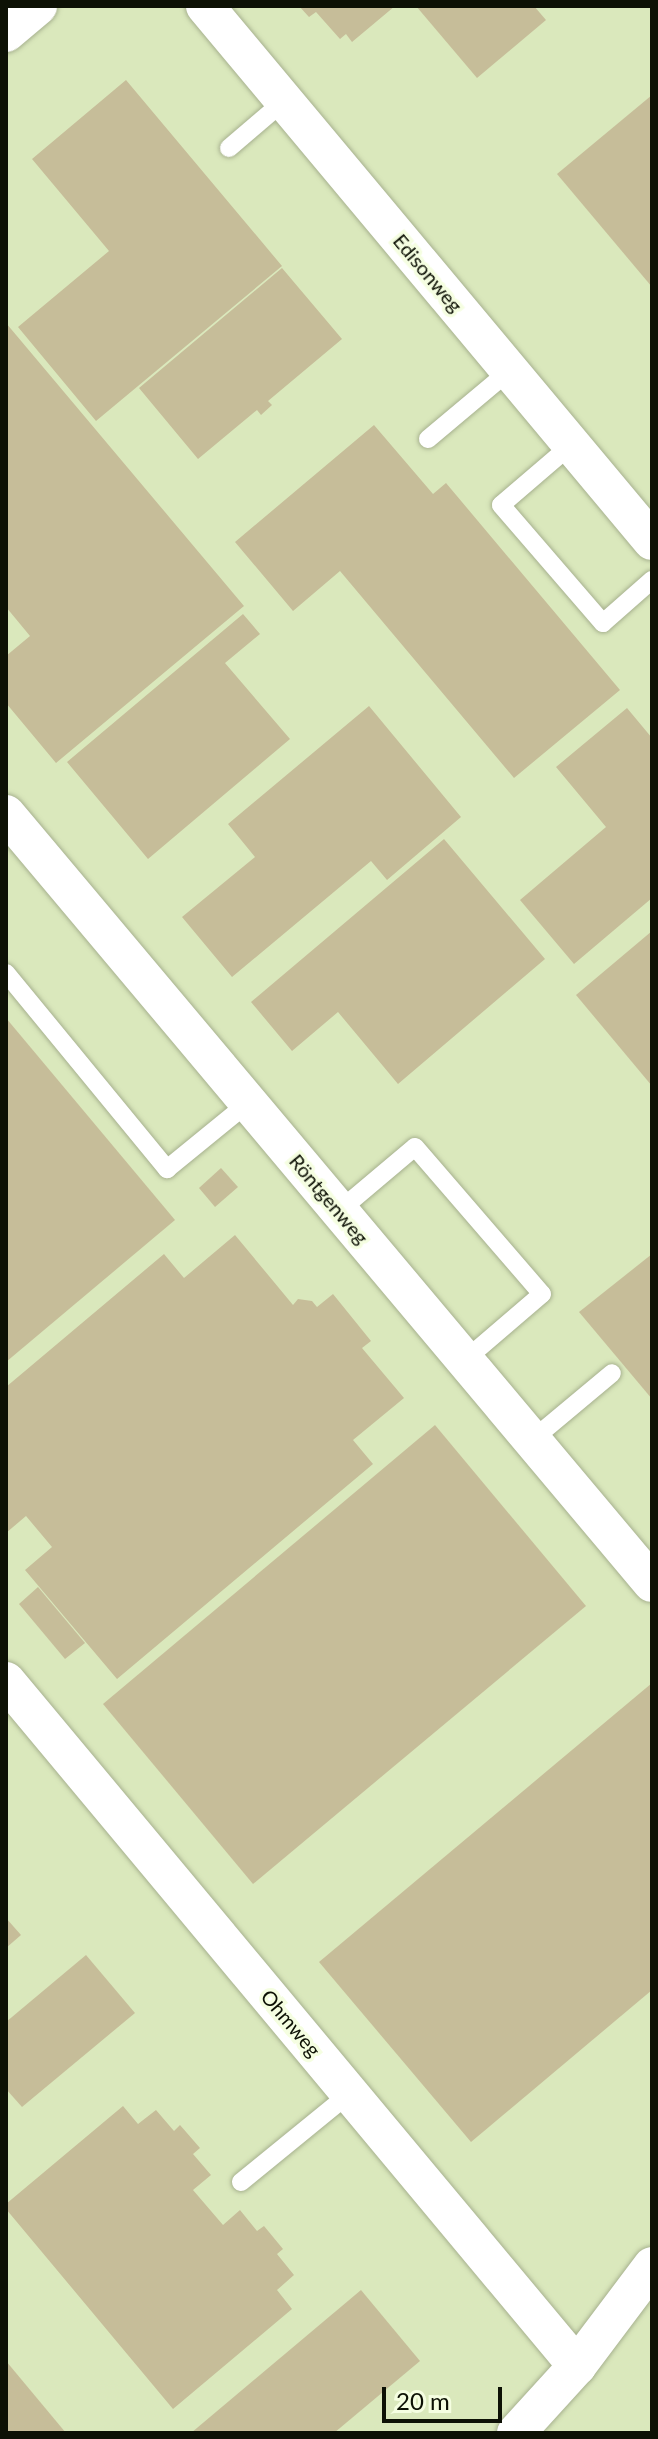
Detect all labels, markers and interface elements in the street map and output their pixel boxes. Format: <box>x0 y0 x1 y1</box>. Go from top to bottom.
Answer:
street label: Edisonweg <box>388 229 468 317</box>
street label: Röntgenweg <box>285 1149 373 1249</box>
street label: Ohmweg <box>256 1985 326 2061</box>
scale bar <box>386 2371 506 2421</box>
text: 20 m <box>396 2386 450 2415</box>

